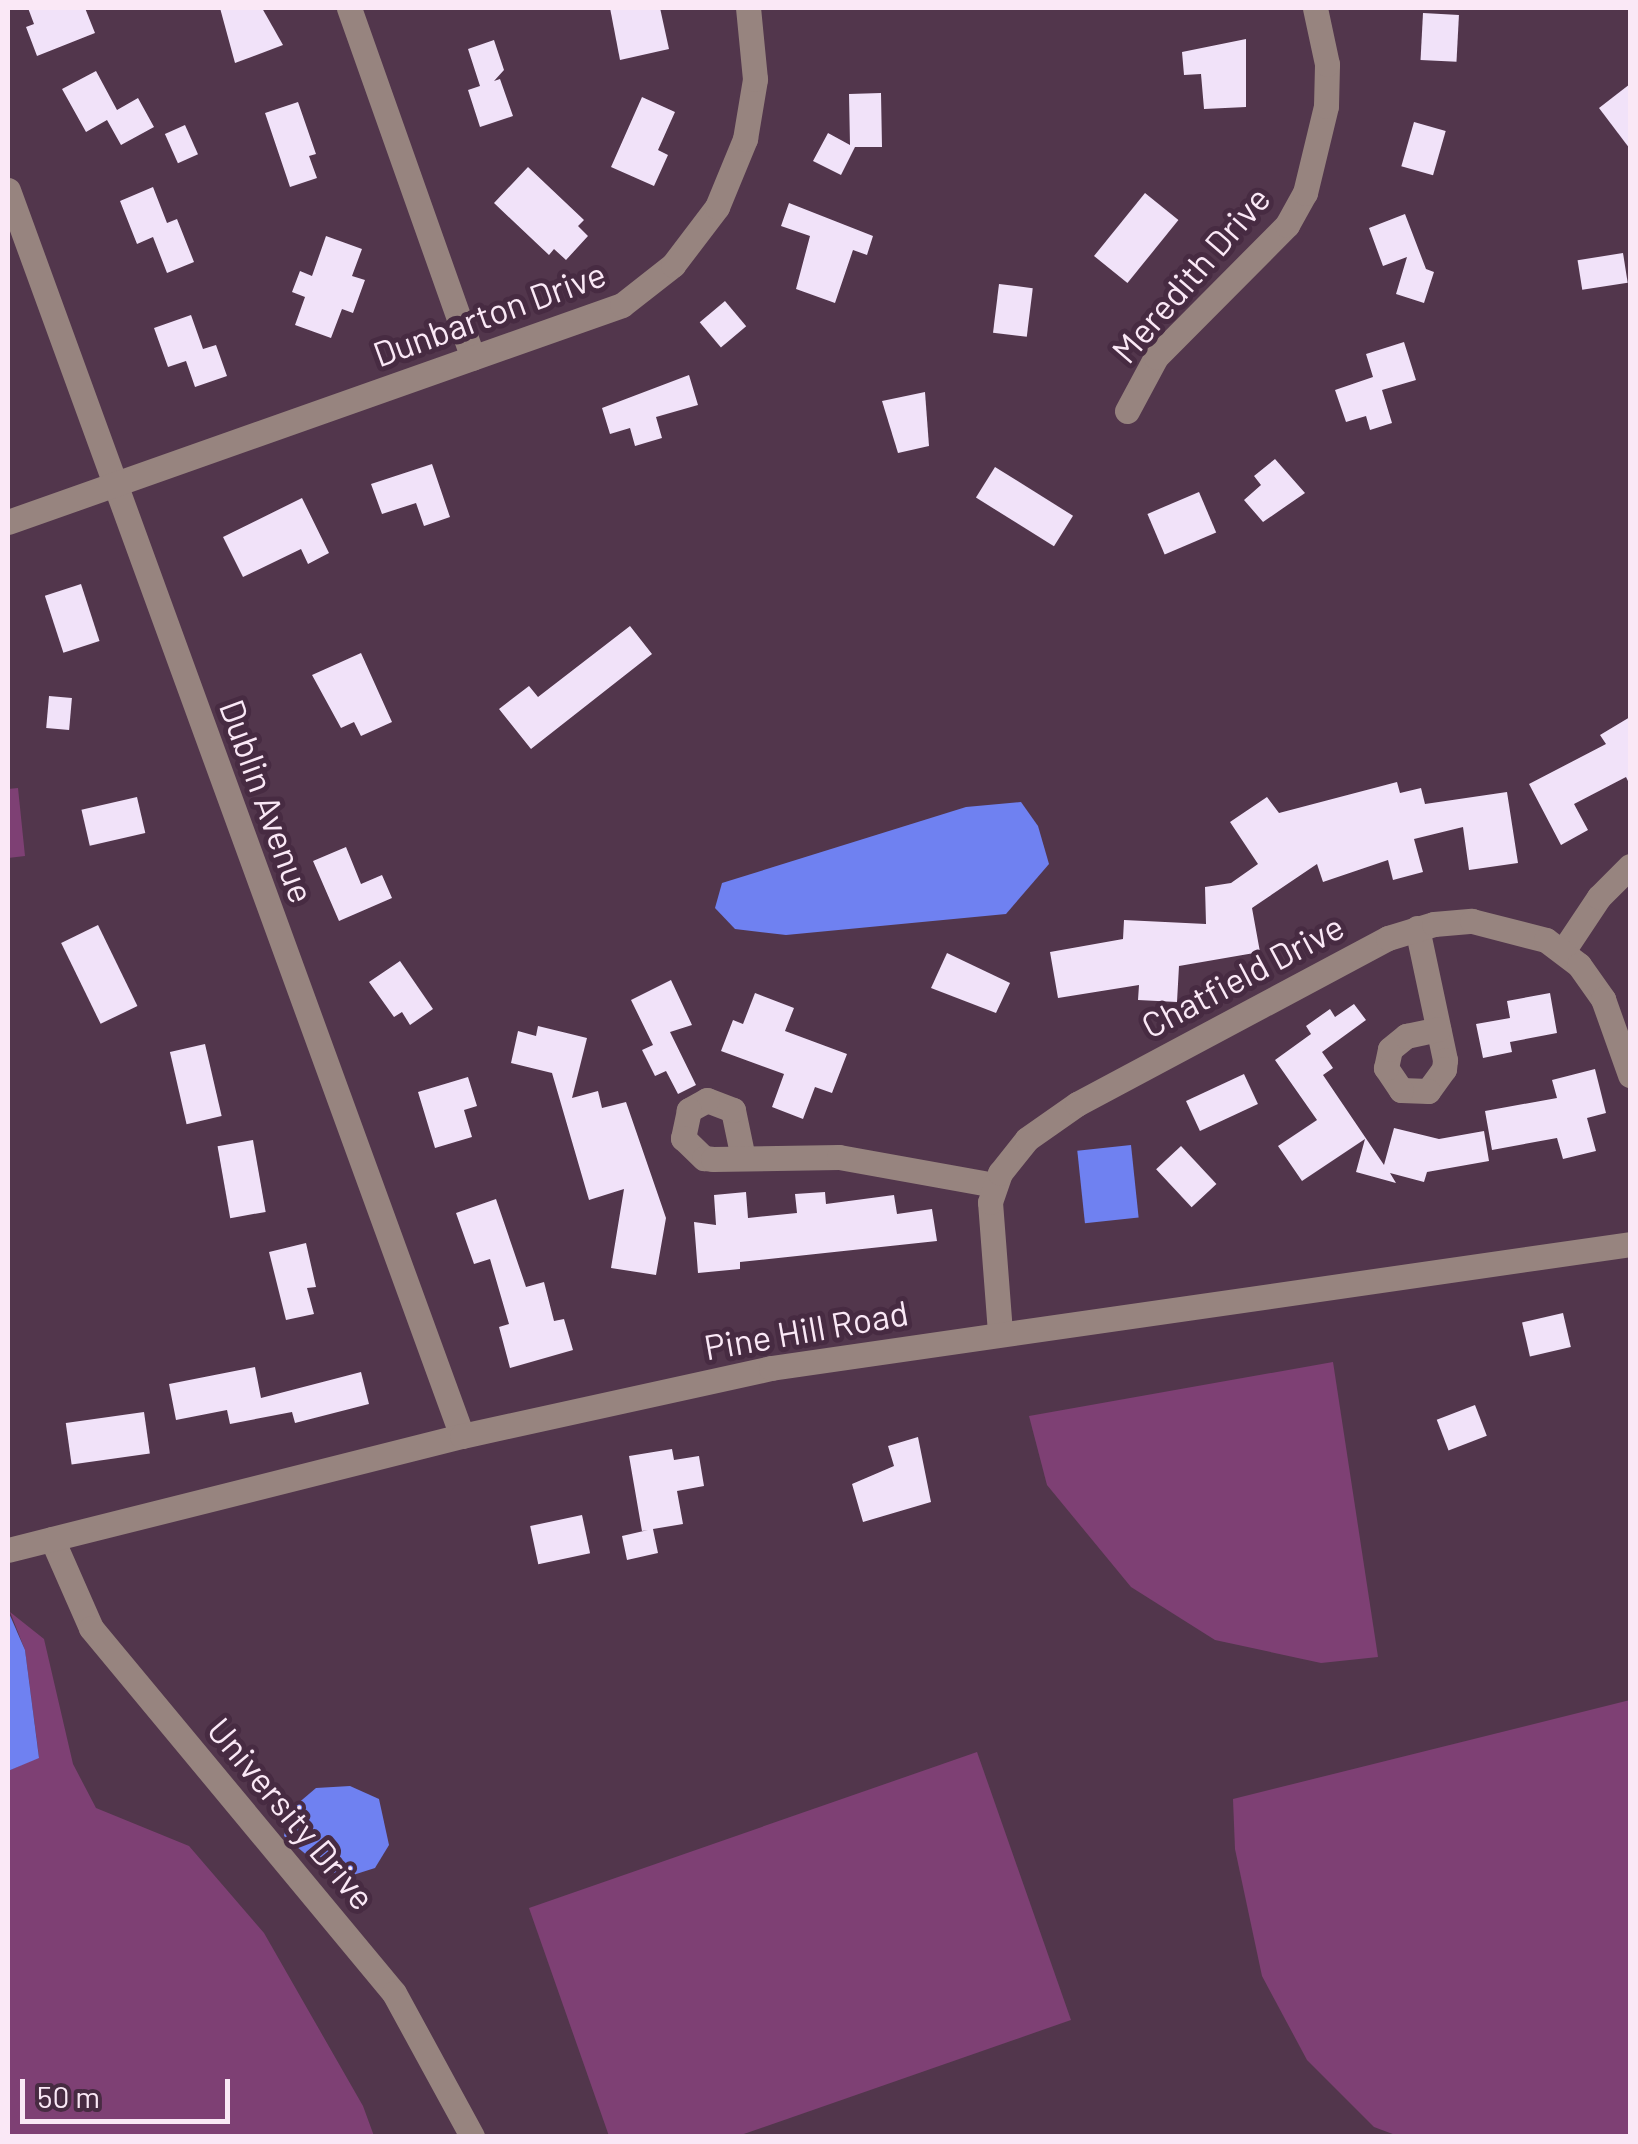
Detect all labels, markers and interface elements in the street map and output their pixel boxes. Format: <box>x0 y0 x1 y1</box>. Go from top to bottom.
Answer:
street label: Meredith Drive <box>1102 177 1278 371</box>
street label: Dunbarton Drive <box>367 252 611 374</box>
street label: Dublin Avenue <box>212 694 324 908</box>
street label: Chatfield Drive <box>1134 904 1350 1046</box>
street label: Pine Hill Road <box>701 1290 911 1368</box>
street label: University Drive <box>200 1709 384 1917</box>
scale bar <box>25 2059 235 2121</box>
text: 50 m <box>37 2078 100 2114</box>

